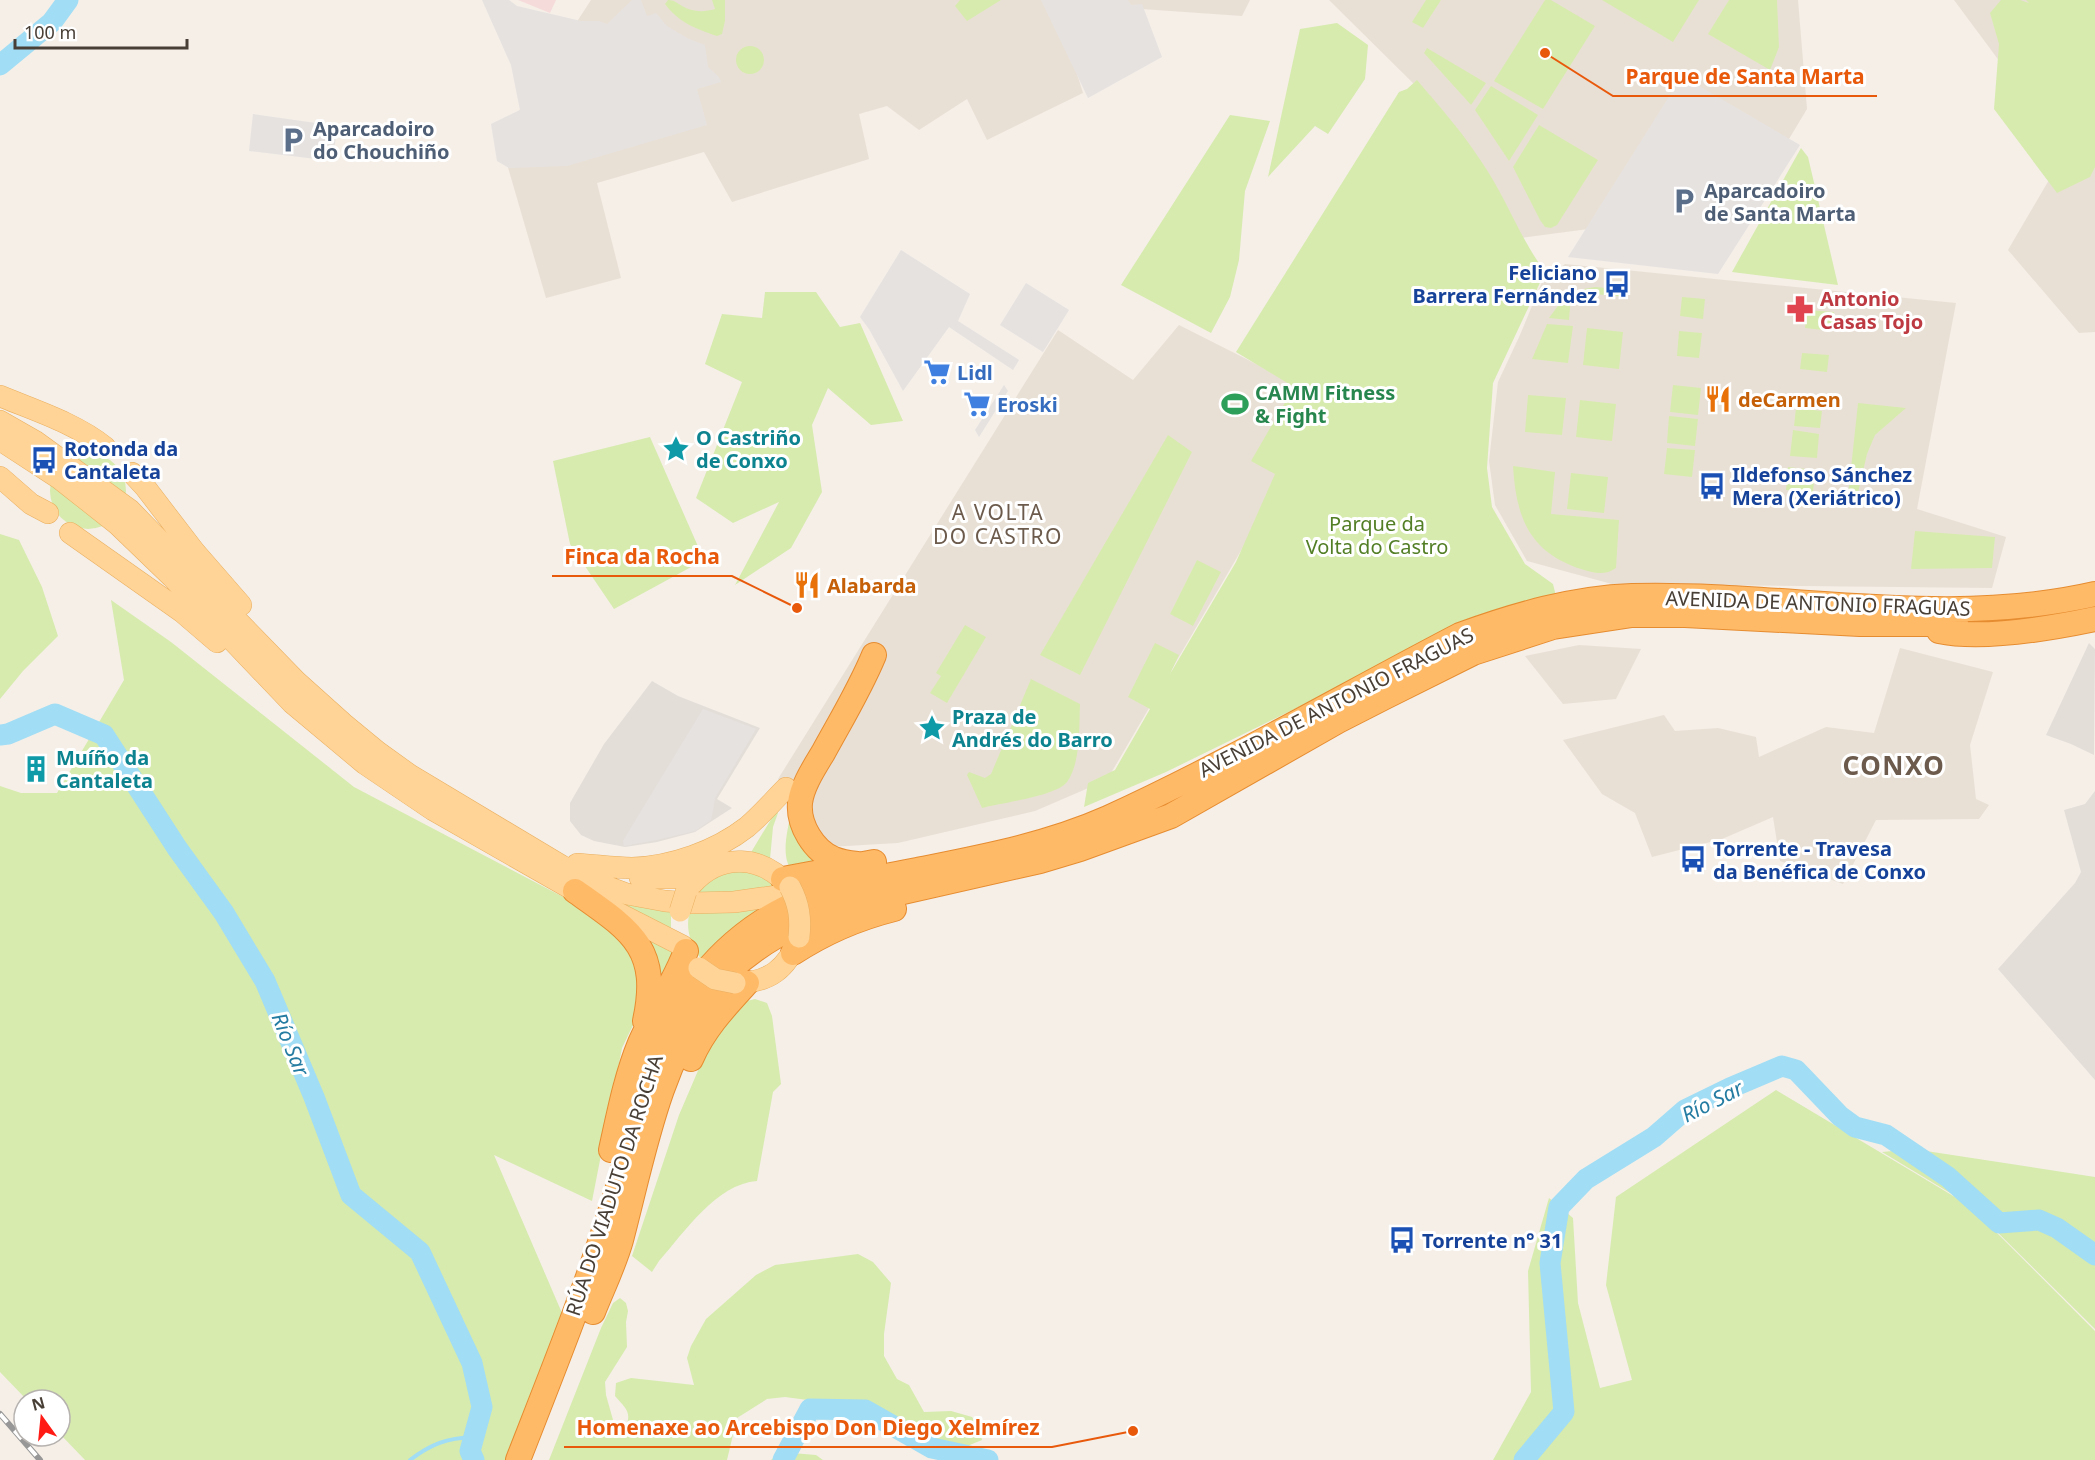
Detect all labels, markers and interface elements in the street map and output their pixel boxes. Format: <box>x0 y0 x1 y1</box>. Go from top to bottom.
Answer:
scale bar <box>15 12 188 50</box>
text: 100 m <box>24 20 76 44</box>
callout: Parque de Santa Marta <box>1613 57 1877 96</box>
text: Parque de Santa Marta <box>1625 62 1865 90</box>
place label: Aparcadoiro do Chouchiño <box>313 115 449 165</box>
parking icon: Aparcadoiro do Chouchiño <box>278 125 308 155</box>
place label: Aparcadoiro de Santa Marta <box>1704 177 1856 227</box>
parking icon: Aparcadoiro de Santa Marta <box>1669 186 1699 216</box>
place label: Feliciano Barrera Fernández <box>1413 259 1597 309</box>
bus stop icon: Feliciano Barrera Fernández <box>1602 269 1632 299</box>
place label: Antonio Casas Tojo <box>1820 285 1923 335</box>
pharmacy icon: Antonio Casas Tojo <box>1785 294 1815 324</box>
supermarket icon: Lidl <box>922 357 952 387</box>
place label: Lidl <box>957 359 993 386</box>
place label: CAMM Fitness & Fight <box>1255 379 1395 429</box>
restaurant icon: deCarmen <box>1703 384 1733 414</box>
place label: deCarmen <box>1738 386 1841 413</box>
supermarket icon: Eroski <box>962 389 992 419</box>
sports icon: CAMM Fitness & Fight <box>1220 389 1250 419</box>
place label: Eroski <box>997 391 1058 418</box>
place label: O Castriño de Conxo <box>696 424 801 474</box>
place icon: O Castriño de Conxo <box>661 434 691 464</box>
place label: Rotonda da Cantaleta <box>64 435 178 485</box>
bus stop icon: Rotonda da Cantaleta <box>29 445 59 475</box>
place label: Ildefonso Sánchez Mera (Xeriátrico) <box>1732 461 1912 511</box>
bus stop icon: Ildefonso Sánchez Mera (Xeriátrico) <box>1697 471 1727 501</box>
district label: A VOLTA DO CASTRO <box>933 498 1063 550</box>
park label: Parque da Volta do Castro <box>1306 510 1448 560</box>
callout: Finca da Rocha <box>552 537 732 576</box>
text: Finca da Rocha <box>564 542 720 570</box>
restaurant icon: Alabarda <box>792 570 822 600</box>
place label: Alabarda <box>827 572 917 599</box>
street label: AVENIDA DE ANTONIO FRAGUAS <box>1665 584 1971 622</box>
street label: AVENIDA DE ANTONIO FRAGUAS <box>1194 621 1478 783</box>
place label: Praza de Andrés do Barro <box>952 703 1113 753</box>
place icon: Praza de Andrés do Barro <box>917 713 947 743</box>
place label: Muíño da Cantaleta <box>56 744 153 794</box>
district label: CONXO <box>1843 747 1945 783</box>
building icon: Muíño da Cantaleta <box>21 754 51 784</box>
place label: Torrente - Travesa da Benéfica de Conxo <box>1713 835 1926 885</box>
bus stop icon: Torrente - Travesa da Benéfica de Conxo <box>1678 844 1708 874</box>
water label: Río Sar <box>266 1008 317 1081</box>
street label: RÚA DO VIADUTO DA ROCHA <box>559 1051 669 1319</box>
water label: Río Sar <box>1676 1073 1749 1128</box>
bus stop icon: Torrente n° 31 <box>1387 1225 1417 1255</box>
place label: Torrente n° 31 <box>1422 1227 1562 1254</box>
north arrow <box>12 1388 72 1448</box>
text: N <box>29 1391 47 1416</box>
callout: Homenaxe ao Arcebispo Don Diego Xelmírez <box>564 1408 1052 1447</box>
text: Homenaxe ao Arcebispo Don Diego Xelmírez <box>576 1413 1040 1441</box>

